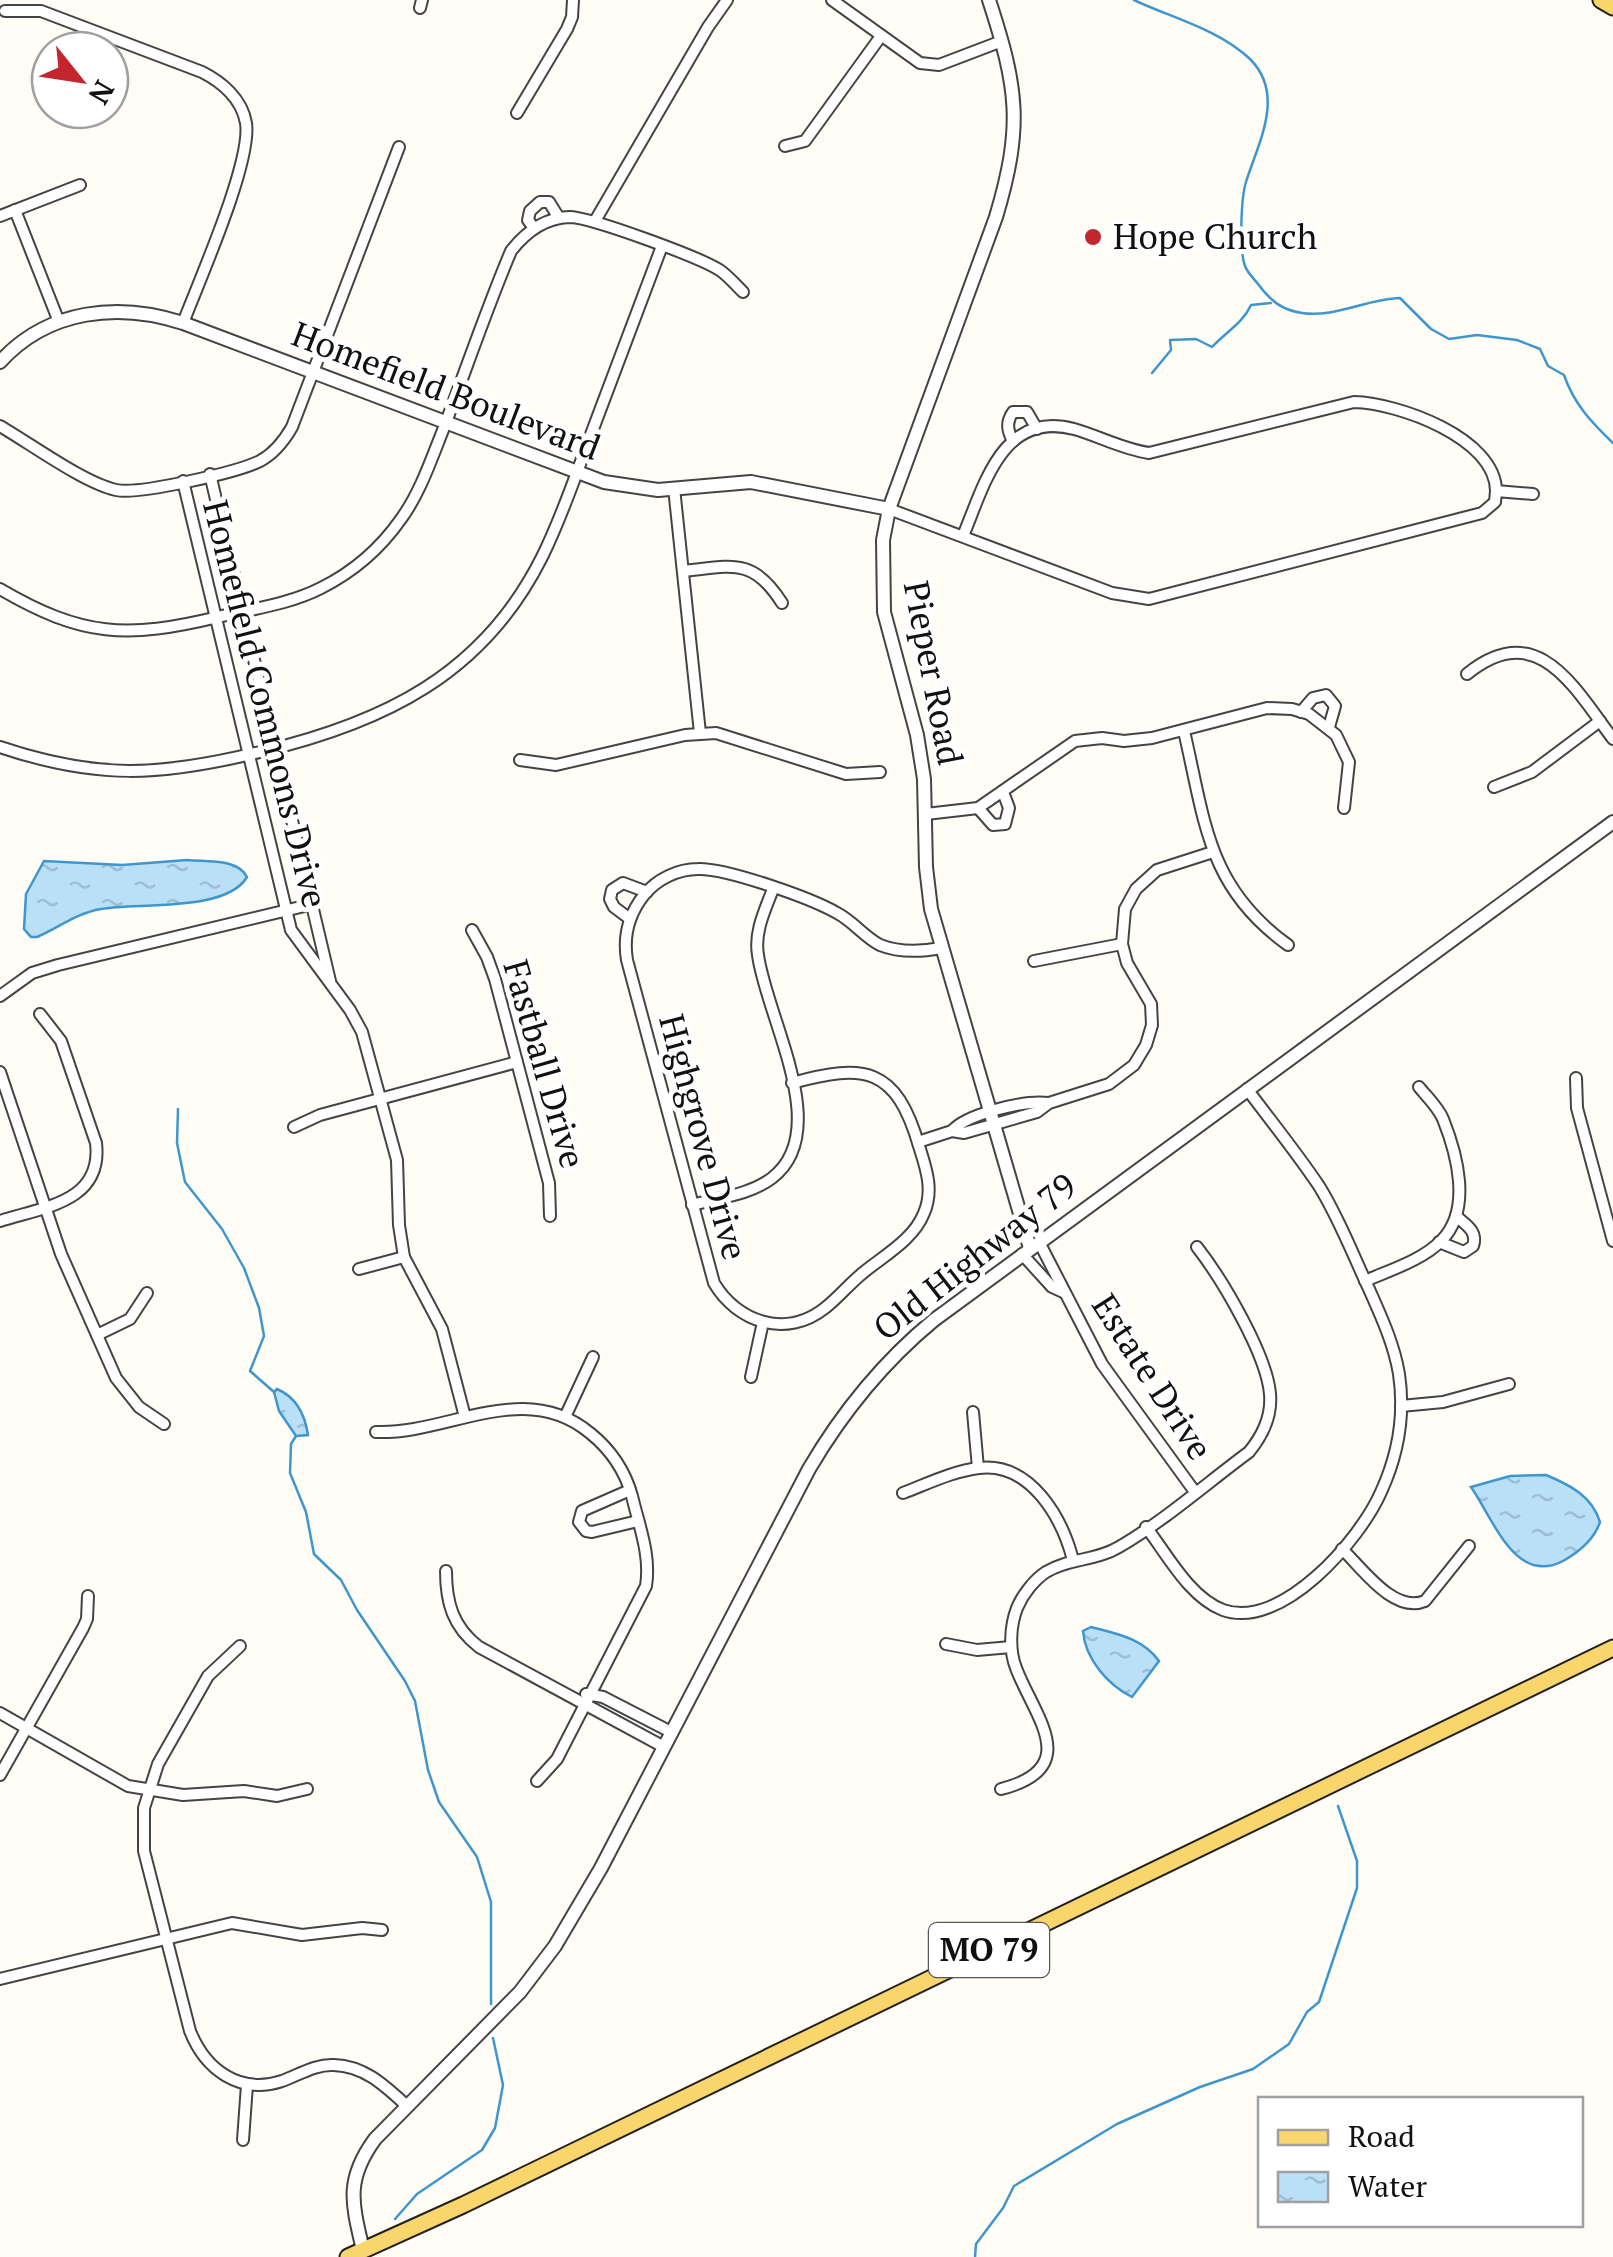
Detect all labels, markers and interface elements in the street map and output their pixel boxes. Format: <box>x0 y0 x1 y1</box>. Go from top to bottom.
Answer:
north arrow <box>30 30 130 130</box>
text: N <box>81 74 123 111</box>
place label: Hope Church <box>1113 213 1317 259</box>
marker: Hope Church <box>1082 226 1104 248</box>
street label: Homefield Boulevard <box>286 310 607 470</box>
street label: Homefield Commons Drive <box>193 495 339 912</box>
street label: Pieper Road <box>894 577 974 769</box>
street label: Fastball Drive <box>493 954 597 1173</box>
street label: Highgrove Drive <box>649 1009 759 1265</box>
street label: Old Highway 79 <box>863 1162 1085 1350</box>
street label: Estate Drive <box>1082 1285 1224 1468</box>
road number: MO 79 <box>929 1923 1049 1977</box>
legend <box>1258 2097 1583 2227</box>
text: Road <box>1348 2116 1415 2156</box>
text: Water <box>1348 2166 1427 2206</box>

